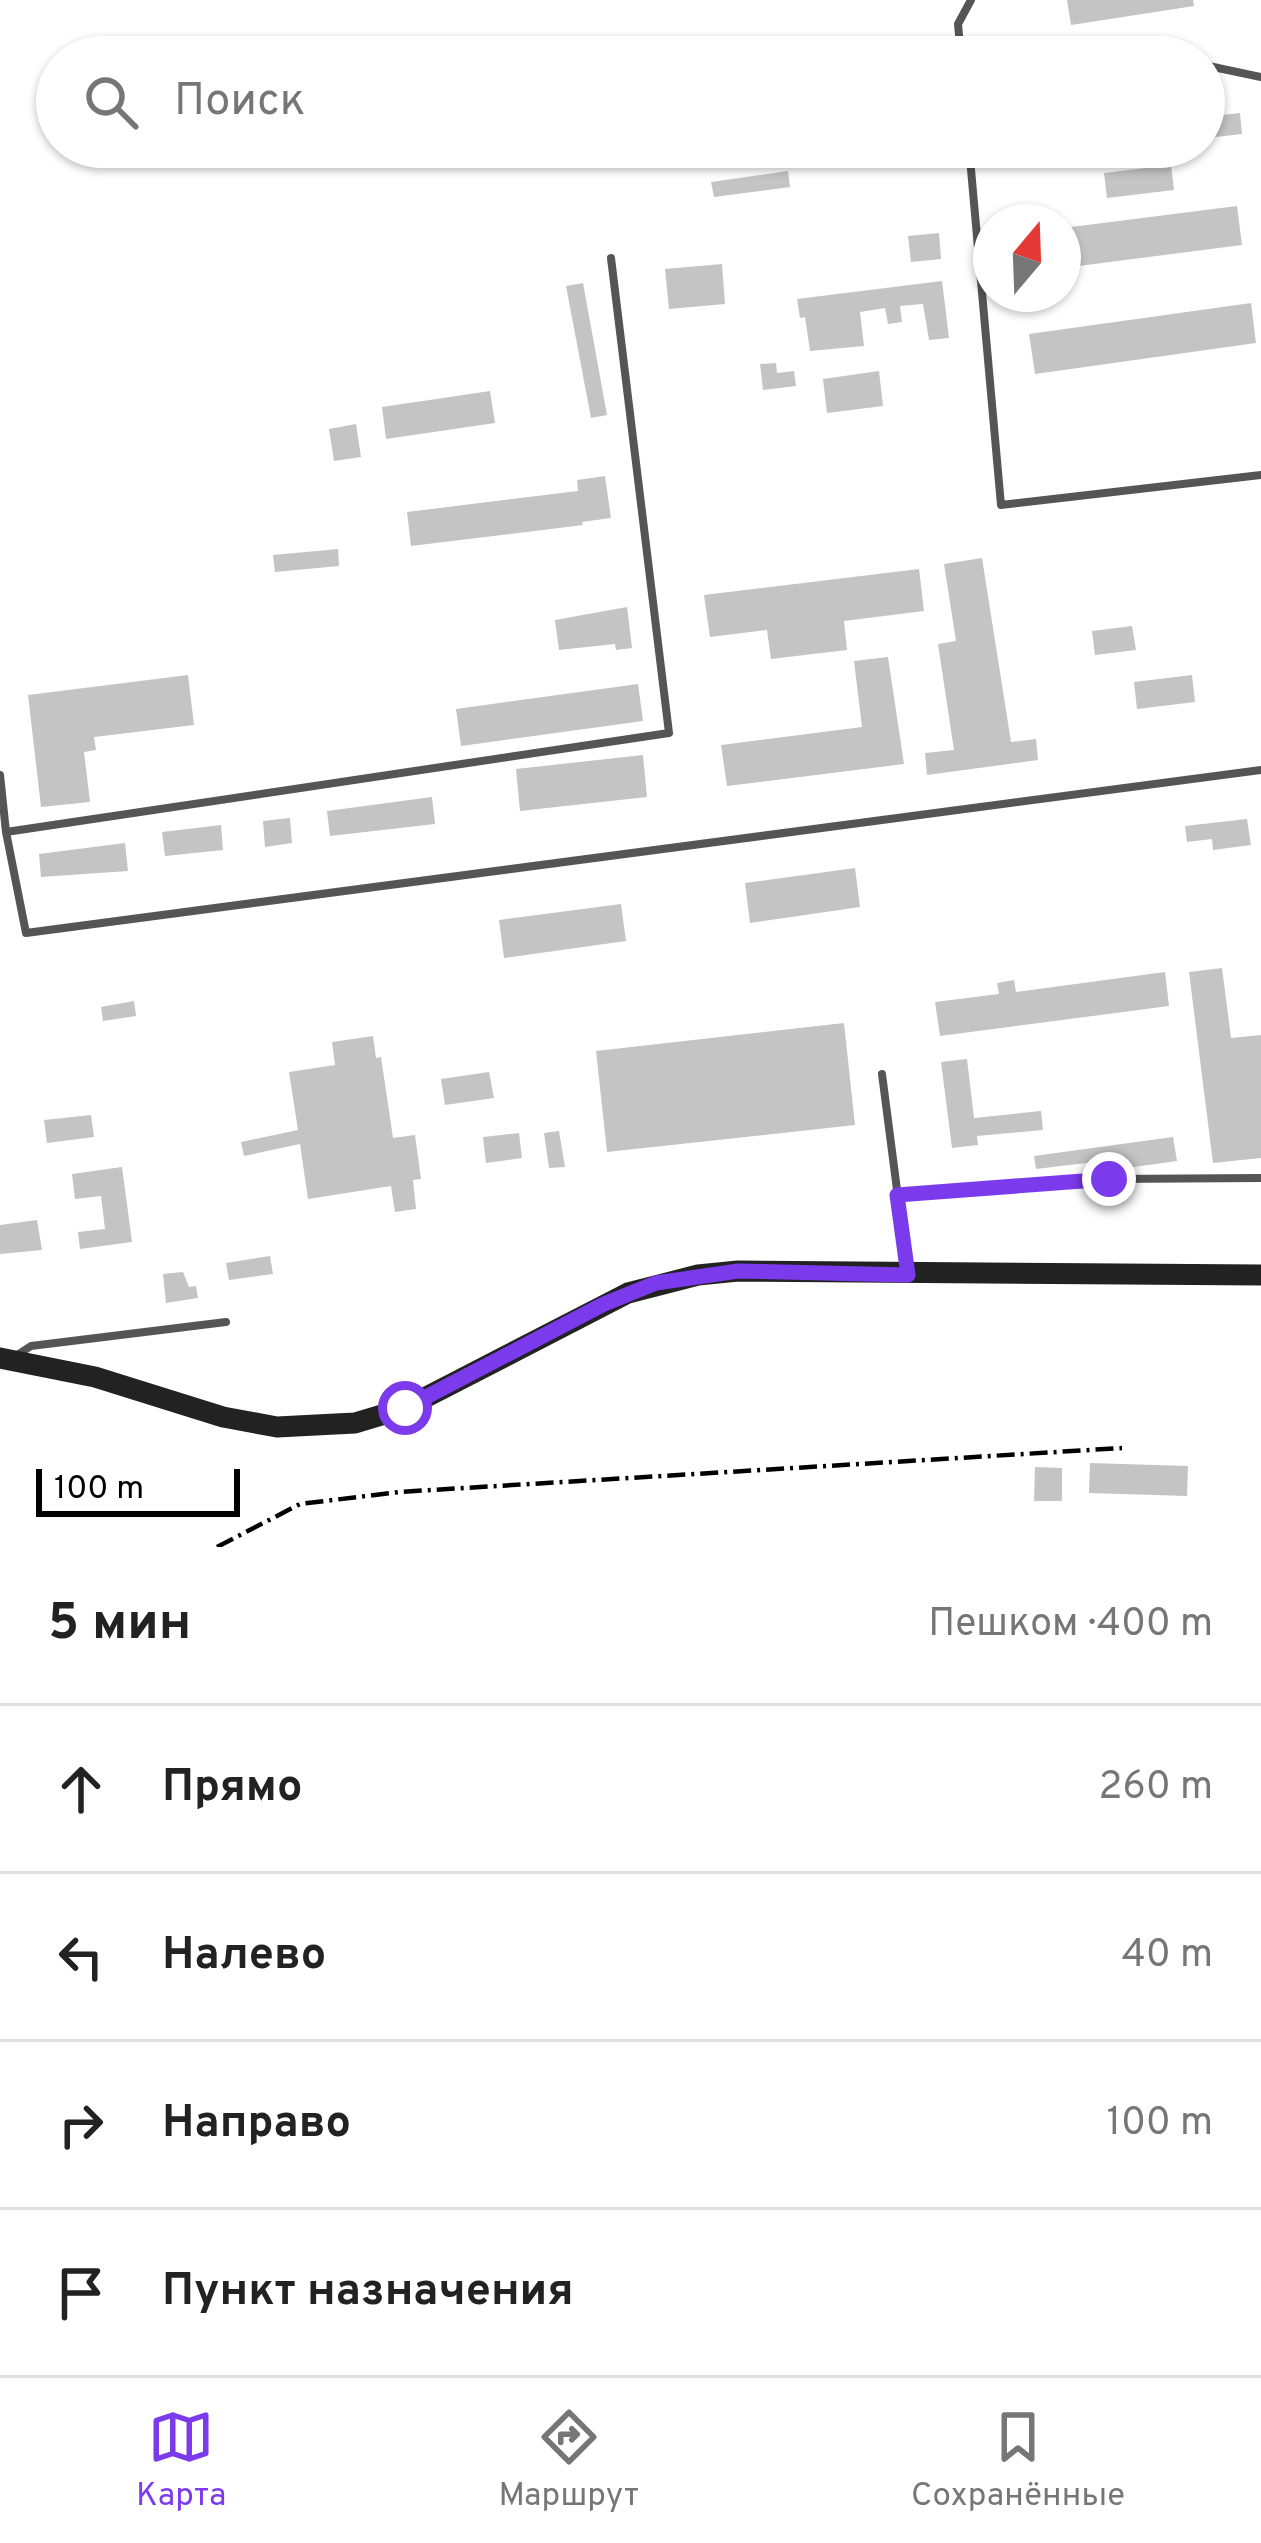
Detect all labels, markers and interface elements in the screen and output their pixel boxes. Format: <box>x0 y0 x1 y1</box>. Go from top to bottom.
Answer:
search box <box>36 36 1225 168</box>
icon: search <box>78 69 144 135</box>
text: Поиск <box>174 74 305 131</box>
north arrow <box>973 204 1081 312</box>
route end <box>1082 1152 1136 1206</box>
route start <box>378 1381 432 1435</box>
scale bar <box>36 1463 240 1516</box>
text: 100 m <box>54 1469 144 1511</box>
text: 5 мин <box>48 1593 191 1658</box>
text: Пешком · 400 m <box>928 1601 1213 1650</box>
icon: ahead <box>48 1756 114 1822</box>
text: Прямо <box>162 1760 303 1817</box>
text: 260 m <box>1099 1764 1213 1813</box>
icon: left <box>48 1924 114 1990</box>
text: Налево <box>162 1928 326 1985</box>
text: 40 m <box>1122 1932 1213 1981</box>
icon: right <box>48 2092 114 2158</box>
text: Направо <box>162 2096 351 2153</box>
text: 100 m <box>1106 2100 1213 2149</box>
icon: arrive <box>48 2260 114 2326</box>
text: Пункт назначения <box>162 2264 574 2321</box>
tab: Карта <box>136 2404 226 2518</box>
tab: Маршрут <box>498 2404 639 2518</box>
tab: Сохранённые <box>911 2404 1125 2518</box>

